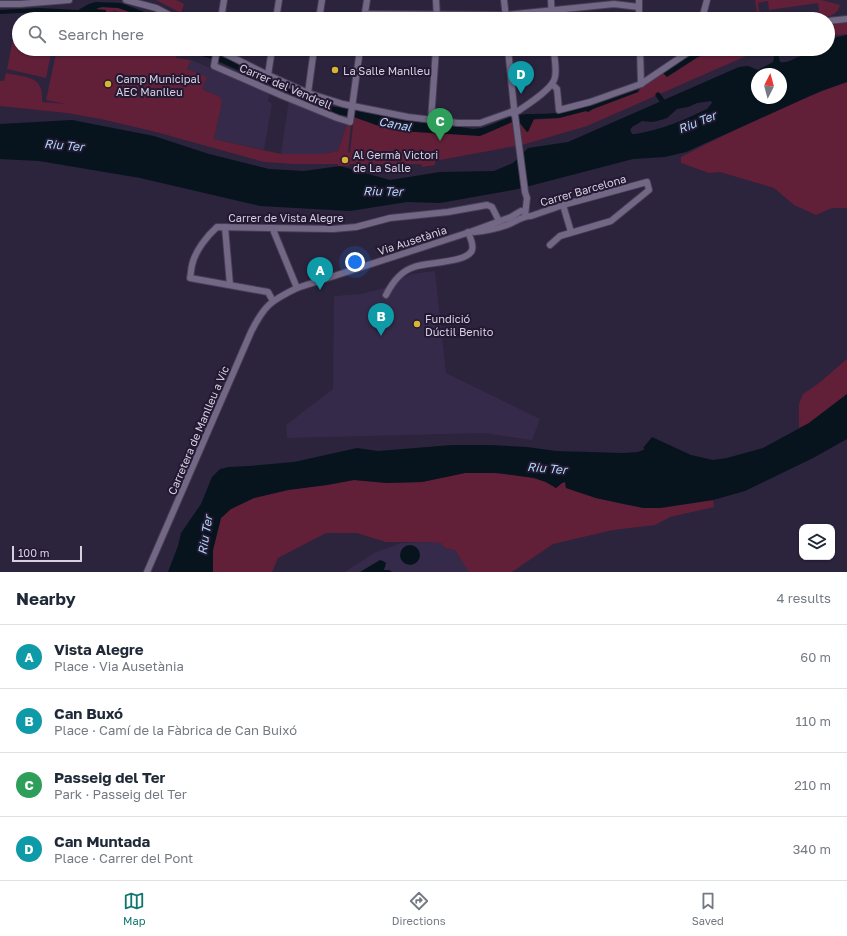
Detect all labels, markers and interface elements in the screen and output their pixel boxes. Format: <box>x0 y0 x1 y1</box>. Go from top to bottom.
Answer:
search box <box>12 12 835 56</box>
icon: search <box>26 23 48 45</box>
text: Search here <box>58 25 144 43</box>
street label: Carrer del Vendrell <box>238 61 335 112</box>
pin: D <box>508 61 534 94</box>
place label: La Salle Manlleu <box>343 64 430 77</box>
marker: La Salle Manlleu <box>330 65 340 75</box>
north arrow <box>751 68 787 104</box>
place label: Camp Municipal AEC Manlleu <box>116 72 201 98</box>
marker: Camp Municipal AEC Manlleu <box>103 79 113 89</box>
water label: Riu Ter <box>676 107 720 136</box>
pin: C <box>427 108 453 141</box>
water label: Canal <box>377 113 414 135</box>
water label: Riu Ter <box>44 136 87 154</box>
place label: Al Germà Victori de La Salle <box>353 148 438 174</box>
marker: Al Germà Victori de La Salle <box>340 155 350 165</box>
street label: Carrer Barcelona <box>539 172 627 208</box>
water label: Riu Ter <box>363 183 405 199</box>
street label: Carrer de Vista Alegre <box>228 211 344 224</box>
street label: Via Ausetània <box>376 223 448 257</box>
your location <box>345 252 365 272</box>
pin: A <box>307 257 333 290</box>
pin: B <box>368 303 394 336</box>
place label: Fundició Dúctil Benito <box>425 312 494 338</box>
marker: Fundició Dúctil Benito <box>412 319 422 329</box>
street label: Carretera de Manlleu a Vic <box>165 364 231 496</box>
water label: Riu Ter <box>527 459 570 477</box>
water label: Riu Ter <box>194 512 216 556</box>
map controls <box>799 524 835 560</box>
button: layers <box>799 524 835 560</box>
scale bar <box>12 544 82 563</box>
text: 100 m <box>18 546 49 559</box>
text: Nearby <box>16 588 76 609</box>
text: 4 results <box>777 590 831 606</box>
text: Vista Alegre <box>54 640 144 658</box>
text: A <box>24 649 34 665</box>
text: 60 m <box>800 649 831 665</box>
text: Place · Via Ausetània <box>54 658 184 674</box>
text: Can Buxó <box>54 704 123 722</box>
text: B <box>24 713 34 729</box>
text: 110 m <box>796 713 831 729</box>
text: Place · Camí de la Fàbrica de Can Buixó <box>54 722 297 738</box>
text: Passeig del Ter <box>54 768 165 786</box>
text: C <box>24 777 34 793</box>
text: 210 m <box>794 777 831 793</box>
text: Park · Passeig del Ter <box>54 786 187 802</box>
text: Can Muntada <box>54 832 150 850</box>
text: D <box>24 841 34 857</box>
text: 340 m <box>793 841 831 857</box>
text: Place · Carrer del Pont <box>54 850 193 866</box>
tab: Map <box>123 890 146 927</box>
tab: Directions <box>392 890 446 927</box>
tab: Saved <box>692 890 724 927</box>

